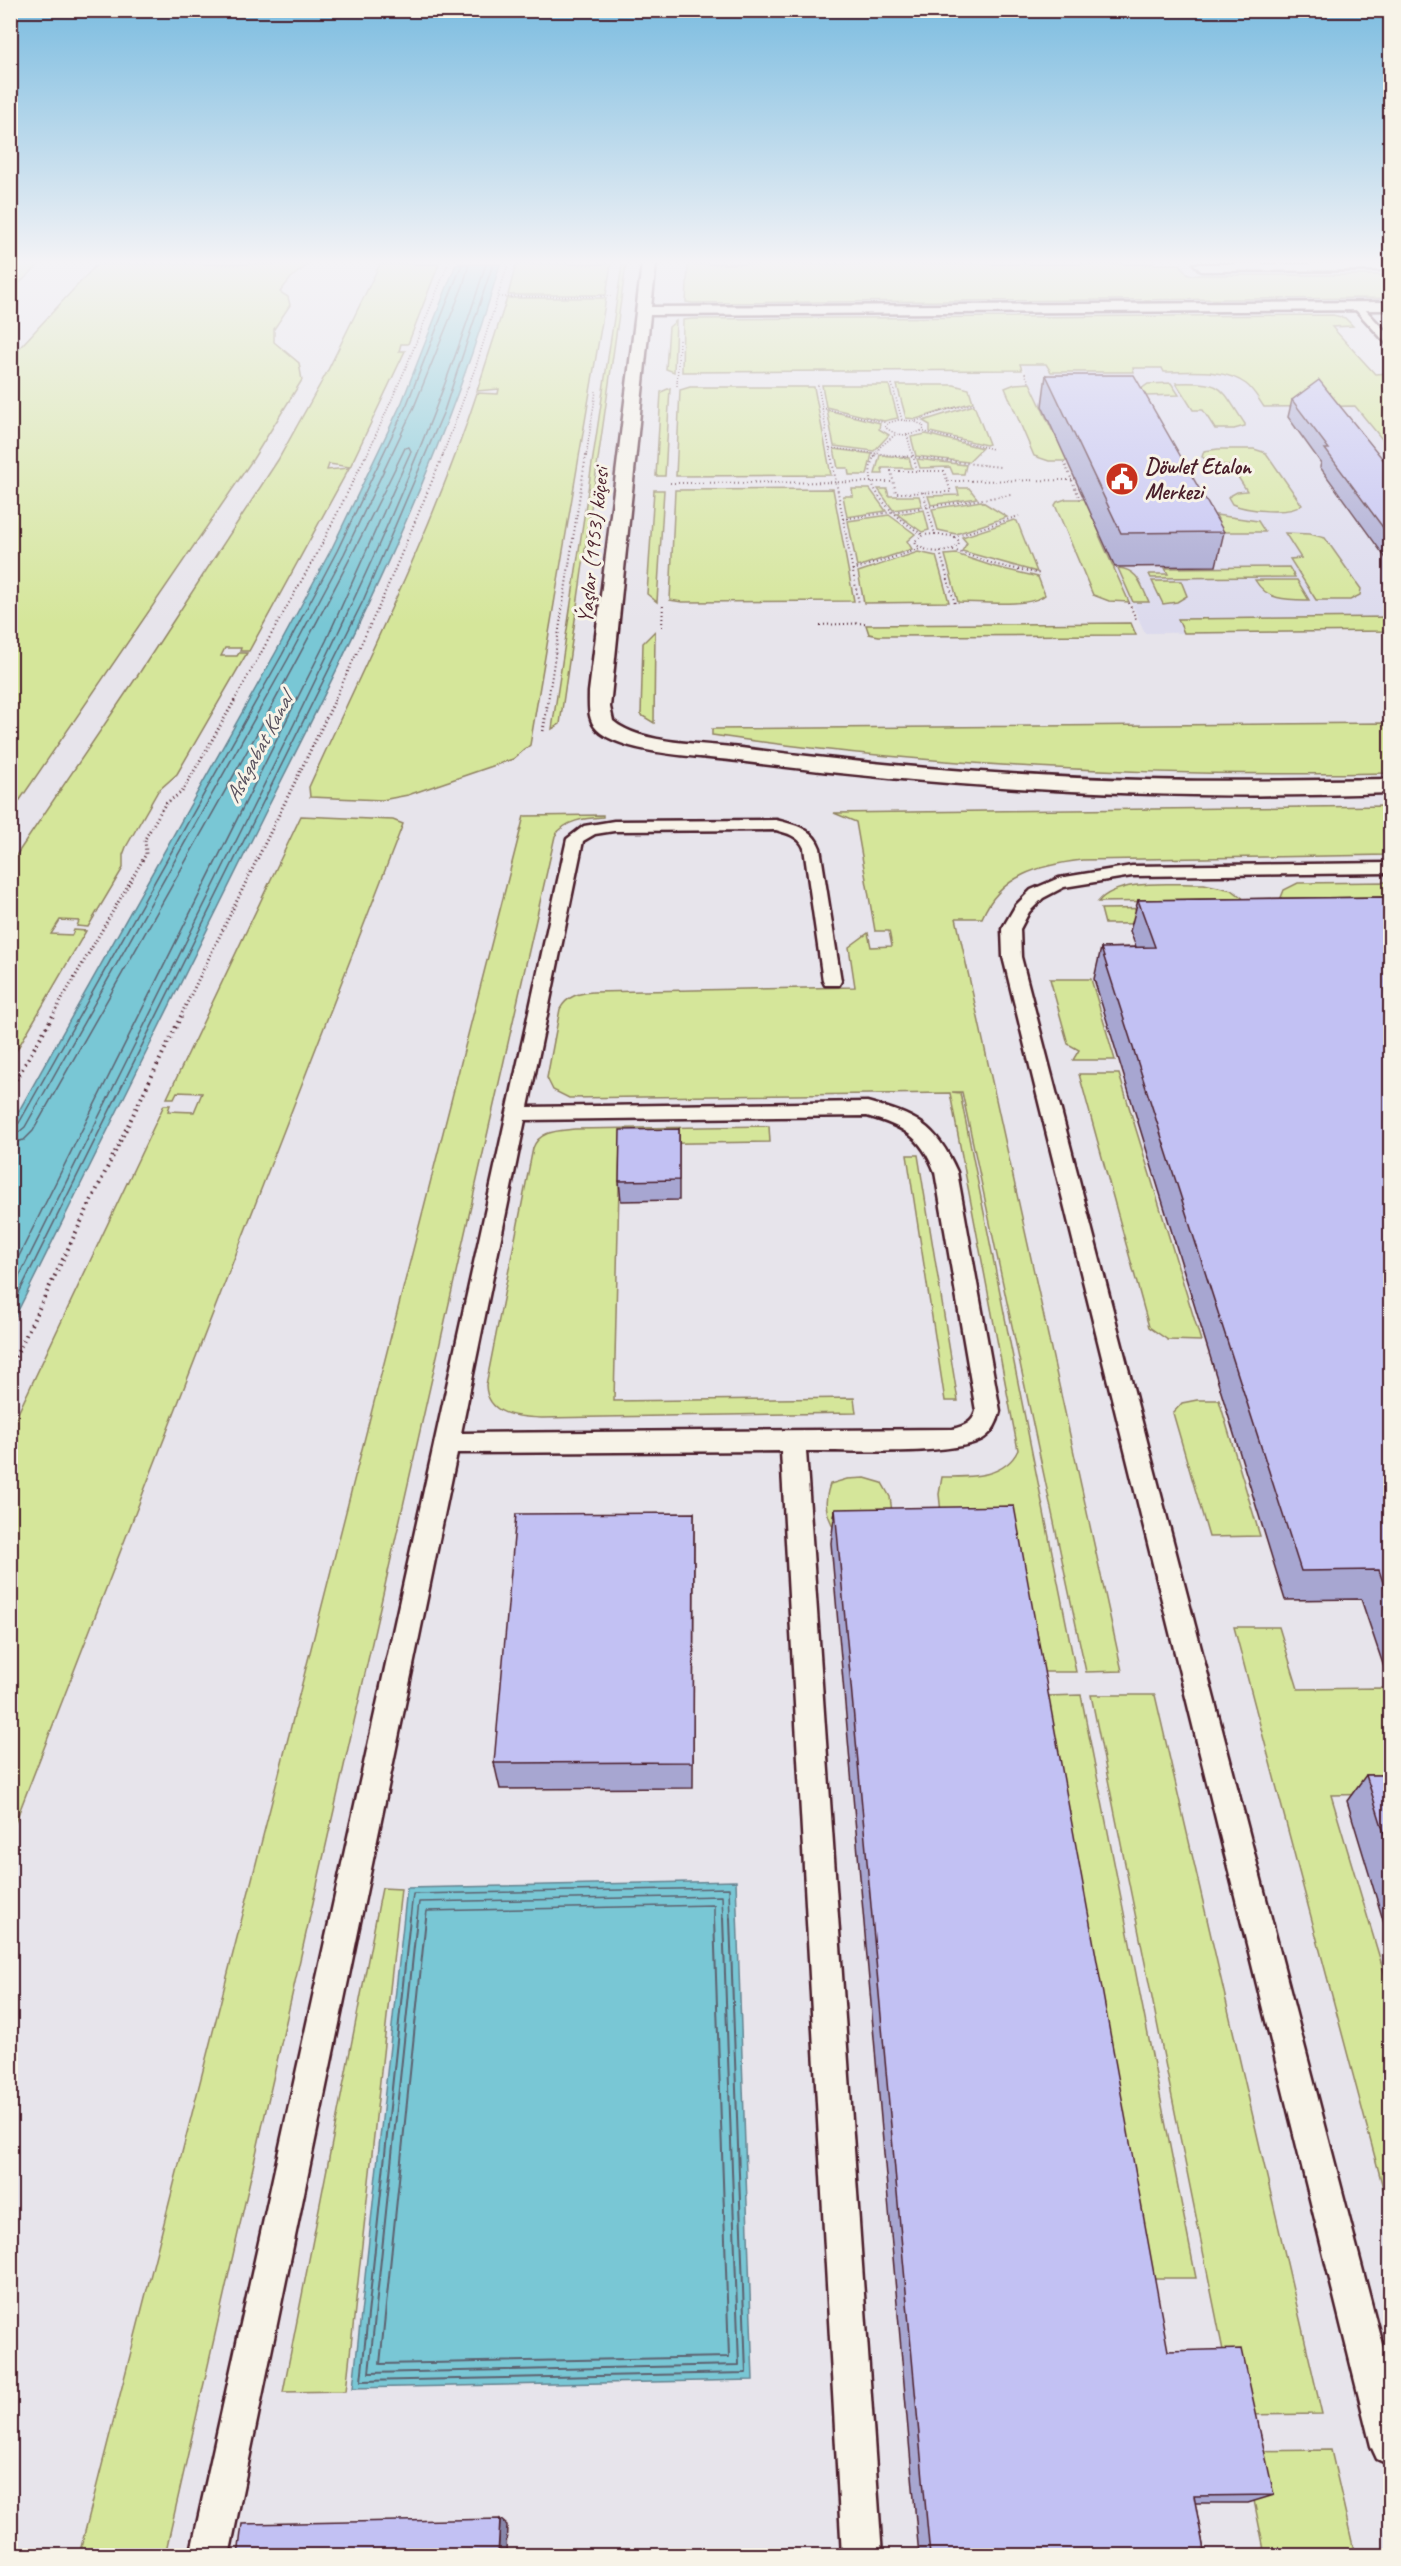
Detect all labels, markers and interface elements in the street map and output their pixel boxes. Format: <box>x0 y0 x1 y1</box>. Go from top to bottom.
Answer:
place label: Döwlet Etalon Merkezi <box>1145 453 1253 506</box>
public building icon: Döwlet Etalon Merkezi <box>1104 461 1140 497</box>
street label: Ýaşlar (1953) köçesi <box>571 463 615 624</box>
water label: Ashgabat Kanal <box>219 683 303 808</box>

